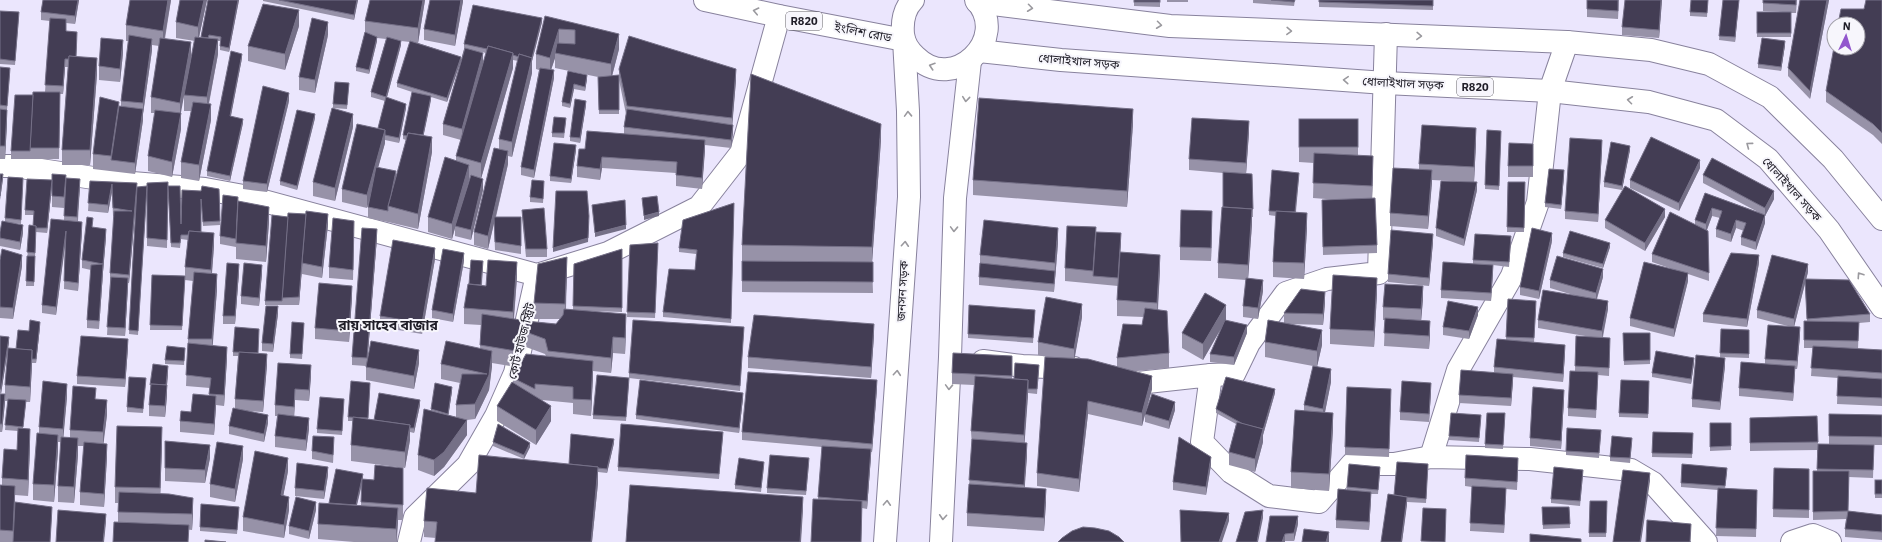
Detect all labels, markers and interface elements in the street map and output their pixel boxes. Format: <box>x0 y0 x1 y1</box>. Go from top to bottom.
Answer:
one-way arrow <box>1027 4 1033 13</box>
one-way arrow <box>753 8 759 16</box>
road number: R820 <box>786 12 822 30</box>
north arrow <box>1826 16 1866 56</box>
street label: ইংলিশ রোড <box>832 19 893 45</box>
text: N <box>1842 19 1851 33</box>
one-way arrow <box>1156 20 1162 29</box>
one-way arrow <box>1286 26 1292 35</box>
one-way arrow <box>1416 31 1422 40</box>
street label: ধোলাইখাল সড়ক <box>1038 50 1121 72</box>
one-way arrow <box>928 63 935 71</box>
street label: ধোলাইখাল সড়ক <box>1362 73 1444 93</box>
one-way arrow <box>1343 76 1349 85</box>
road number: R820 <box>1457 78 1493 96</box>
one-way arrow <box>962 96 971 102</box>
one-way arrow <box>1626 96 1633 105</box>
one-way arrow <box>904 111 913 117</box>
one-way arrow <box>1746 143 1753 150</box>
street label: ধোলাইখাল সড়ক <box>1759 154 1825 225</box>
one-way arrow <box>950 226 959 232</box>
one-way arrow <box>901 241 910 247</box>
street label: জনসন সড়ক <box>893 260 911 323</box>
one-way arrow <box>1857 272 1865 279</box>
street label: কোর্ট হাউজ স্ট্রিট <box>504 301 538 381</box>
district label: রায় সাহেব বাজার <box>337 316 438 334</box>
one-way arrow <box>892 370 901 376</box>
one-way arrow <box>945 384 953 390</box>
one-way arrow <box>882 500 891 506</box>
one-way arrow <box>939 514 947 520</box>

